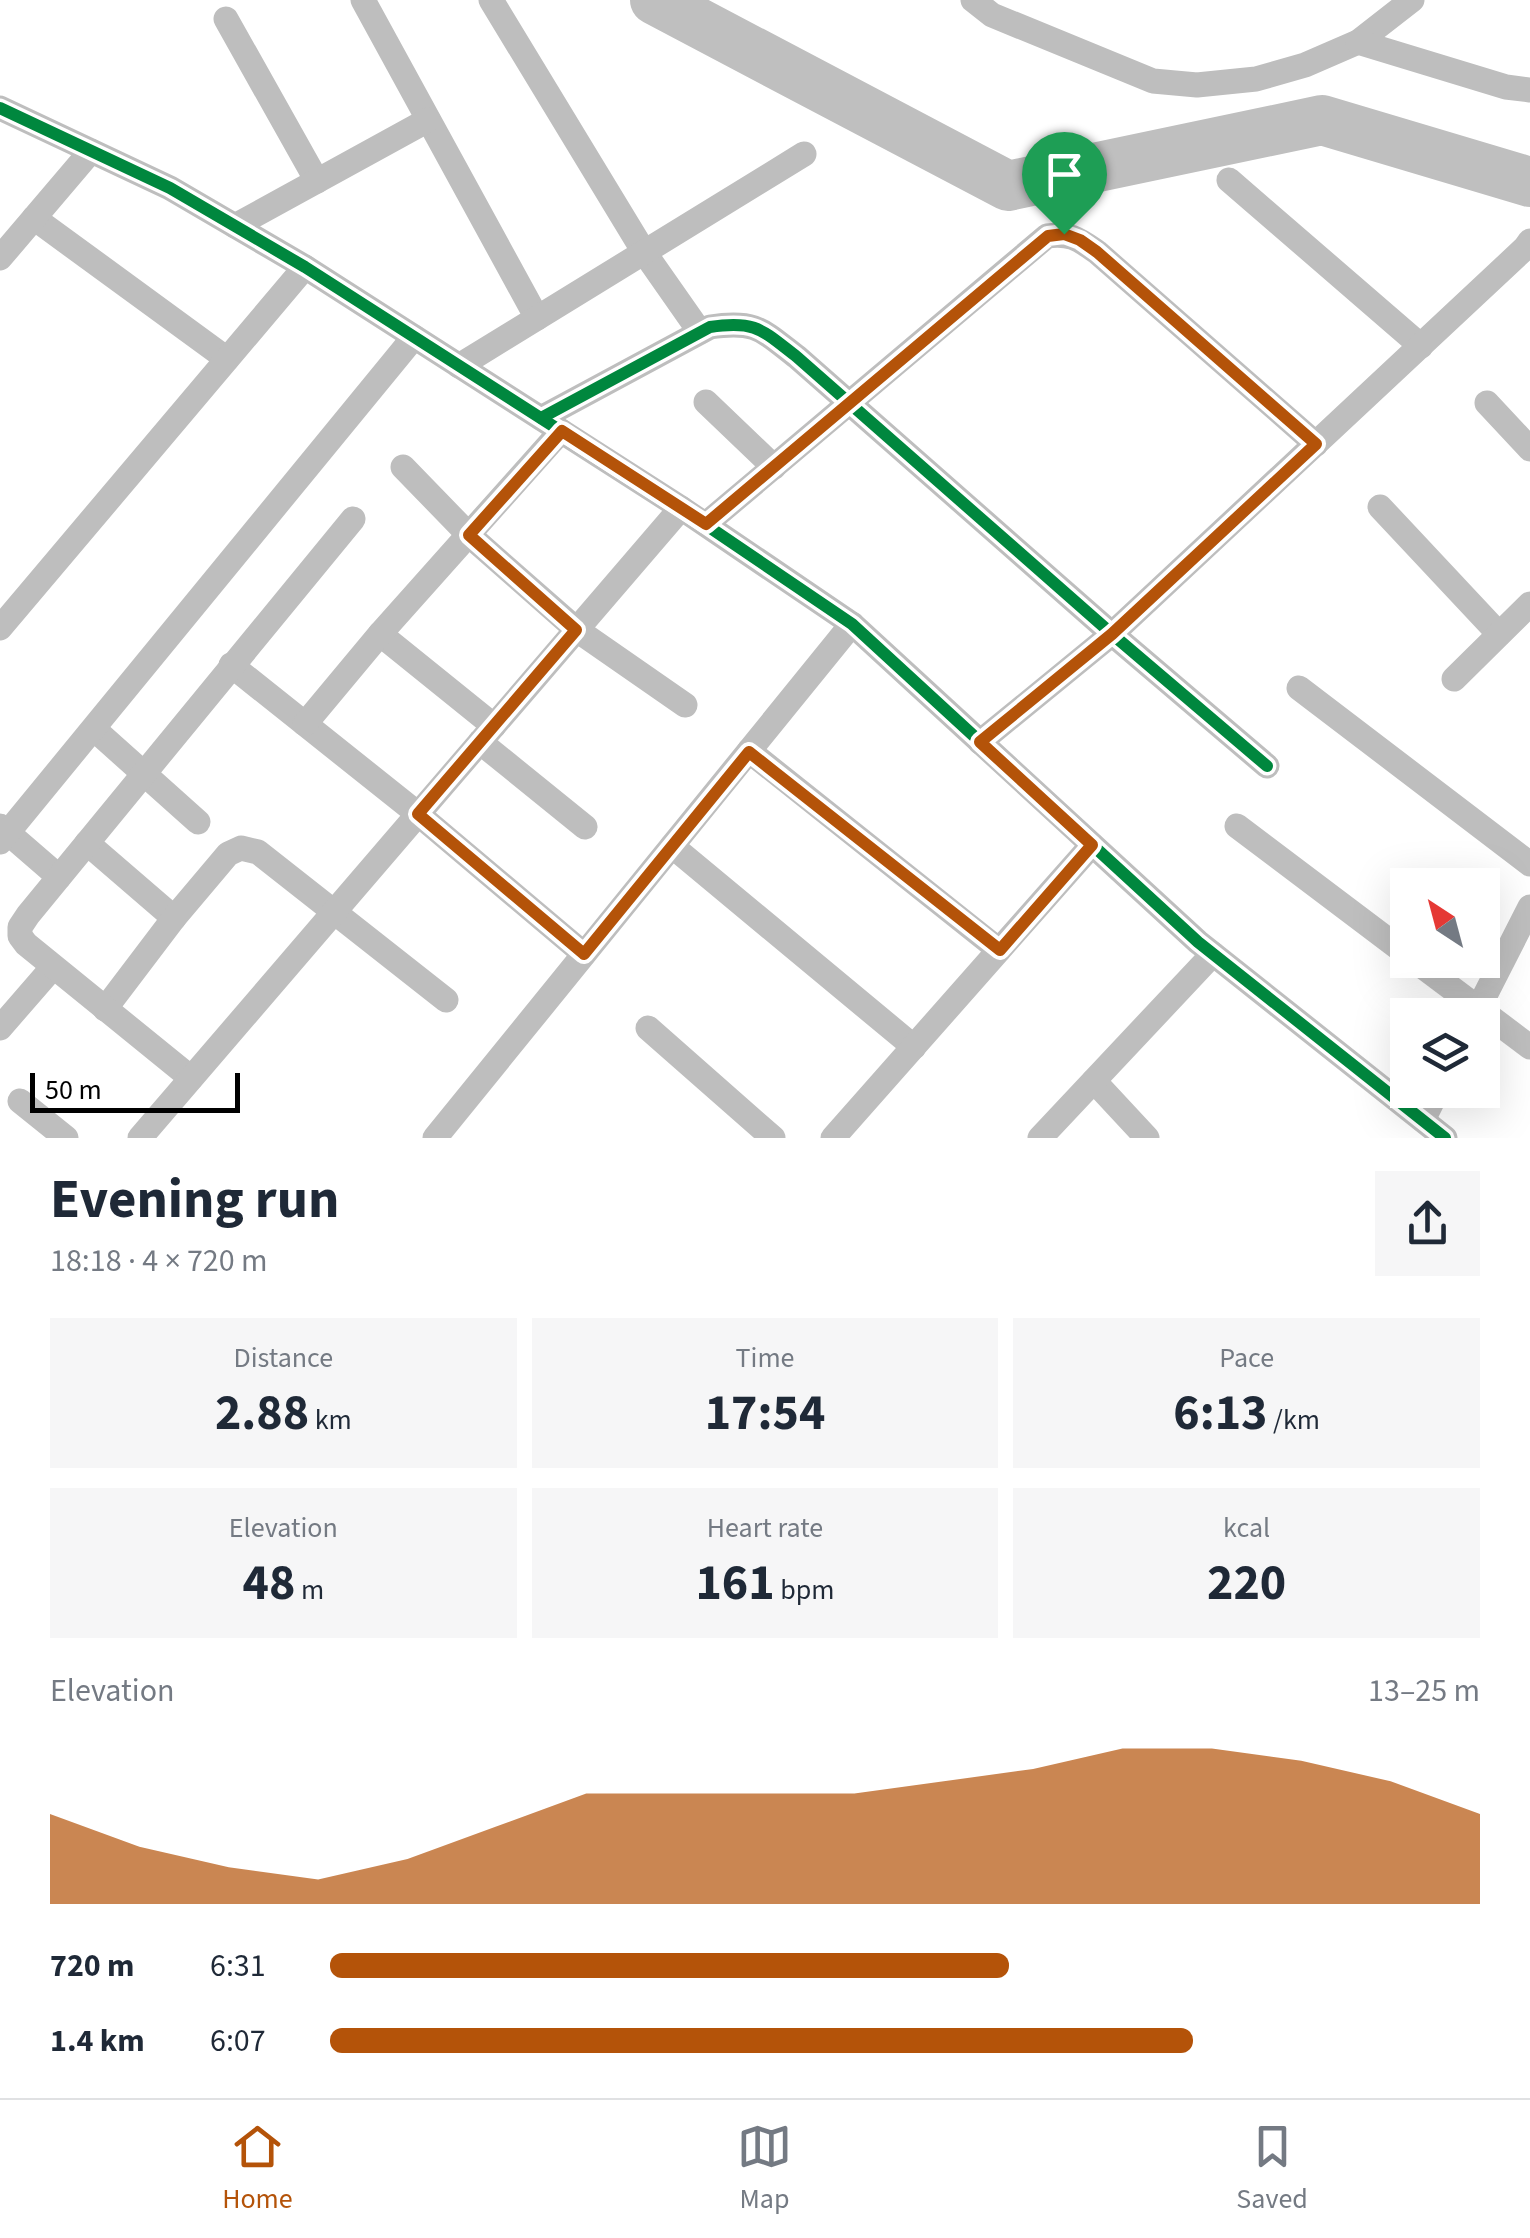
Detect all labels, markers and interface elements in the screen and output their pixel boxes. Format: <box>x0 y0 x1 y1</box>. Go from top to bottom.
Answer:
pin <box>1022 132 1107 235</box>
icon: arrive <box>1037 147 1092 202</box>
north arrow <box>1390 868 1500 978</box>
map controls <box>1390 868 1500 1108</box>
button: layers <box>1390 998 1500 1108</box>
scale bar <box>30 1068 240 1112</box>
text: 50 m <box>45 1070 102 1110</box>
text: Evening run <box>50 1161 339 1239</box>
button: share <box>1375 1171 1480 1276</box>
text: 18:18 · 4 × 720 m <box>50 1238 268 1284</box>
text: Distance <box>234 1338 333 1378</box>
text: Time <box>735 1338 794 1378</box>
text: Pace <box>1219 1338 1274 1378</box>
text: 2.88 <box>215 1378 309 1449</box>
text: 17:54 <box>705 1378 825 1449</box>
text: 6:13 <box>1173 1378 1268 1449</box>
text: km <box>309 1400 352 1440</box>
text: /km <box>1268 1400 1320 1440</box>
text: Elevation <box>229 1508 338 1548</box>
text: Heart rate <box>707 1508 823 1548</box>
text: kcal <box>1223 1508 1270 1548</box>
text: 48 <box>243 1548 295 1619</box>
text: 161 <box>695 1548 775 1619</box>
text: 220 <box>1207 1548 1286 1619</box>
text: m <box>295 1570 324 1610</box>
text: bpm <box>775 1570 835 1610</box>
text: Elevation <box>50 1668 175 1714</box>
text: 13–25 m <box>1368 1668 1480 1714</box>
text: 720 m <box>50 1943 135 1989</box>
text: 6:31 <box>210 1943 266 1989</box>
text: 1.4 km <box>50 2018 145 2064</box>
text: 6:07 <box>210 2018 266 2064</box>
tab: Home <box>222 2119 293 2219</box>
tab: Map <box>737 2119 792 2219</box>
tab: Saved <box>1236 2119 1308 2219</box>

